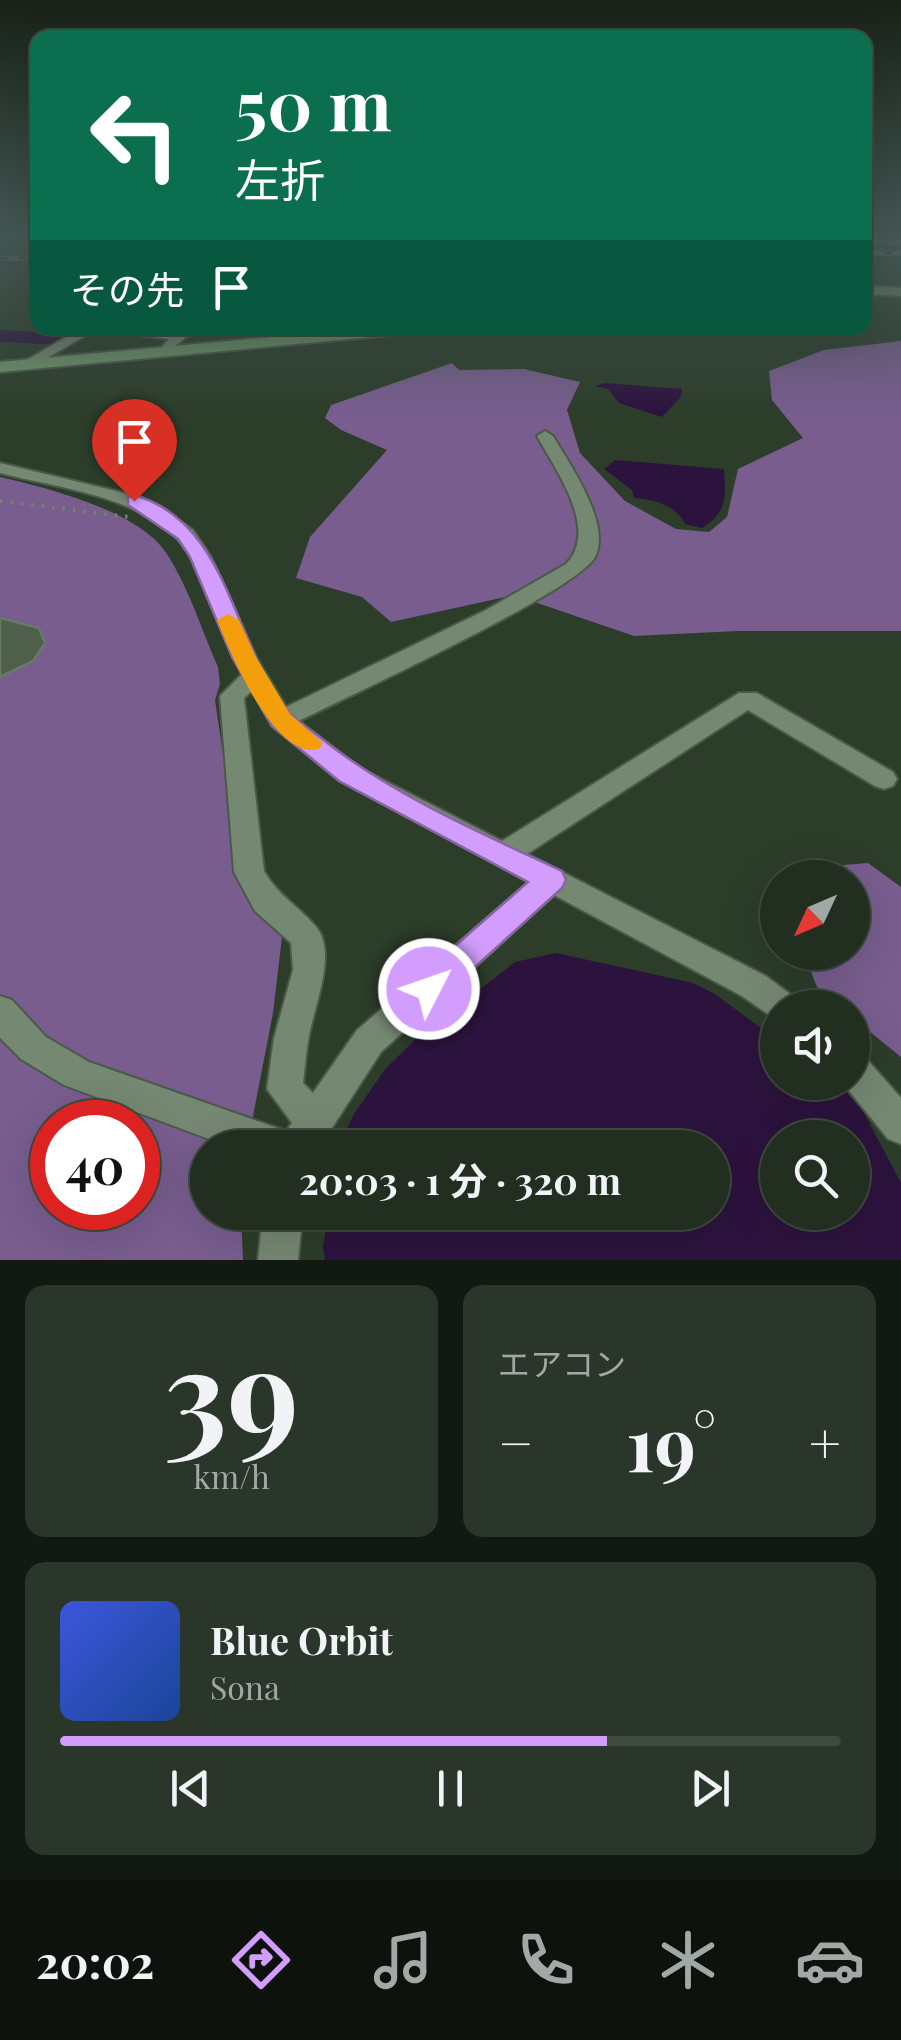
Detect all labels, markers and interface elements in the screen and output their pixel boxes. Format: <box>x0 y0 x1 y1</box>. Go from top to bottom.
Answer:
text: 50 m <box>235 55 392 149</box>
icon: left <box>70 70 200 200</box>
text: 左折 <box>235 148 325 208</box>
icon: arrive <box>204 260 259 315</box>
text: その先 <box>70 263 184 314</box>
pin <box>92 399 177 502</box>
icon: arrive <box>107 414 162 469</box>
north arrow <box>760 860 870 970</box>
map controls <box>760 860 870 1230</box>
position arrow <box>377 937 481 1041</box>
button: sound <box>760 990 870 1100</box>
speed limit sign: 40 <box>30 1100 160 1230</box>
button: search <box>760 1120 870 1230</box>
text: 20:03 · 1 分 · 320 m <box>299 1154 621 1205</box>
text: 39 <box>164 1302 299 1476</box>
text: エアコン <box>498 1341 626 1384</box>
text: 19° <box>626 1391 716 1491</box>
text: − <box>498 1404 534 1478</box>
text: + <box>809 1404 841 1478</box>
text: km/h <box>193 1454 270 1497</box>
text: Blue Orbit <box>210 1614 393 1665</box>
text: Sona <box>210 1665 280 1708</box>
icon: previous <box>163 1761 218 1816</box>
icon: pause <box>423 1761 478 1816</box>
icon: next <box>683 1761 738 1816</box>
icon: directions <box>226 1925 296 1995</box>
icon: music <box>368 1925 438 1995</box>
icon: phone <box>511 1925 581 1995</box>
icon: climate <box>653 1925 723 1995</box>
icon: car <box>795 1925 865 1995</box>
text: 20:02 <box>36 1930 154 1990</box>

